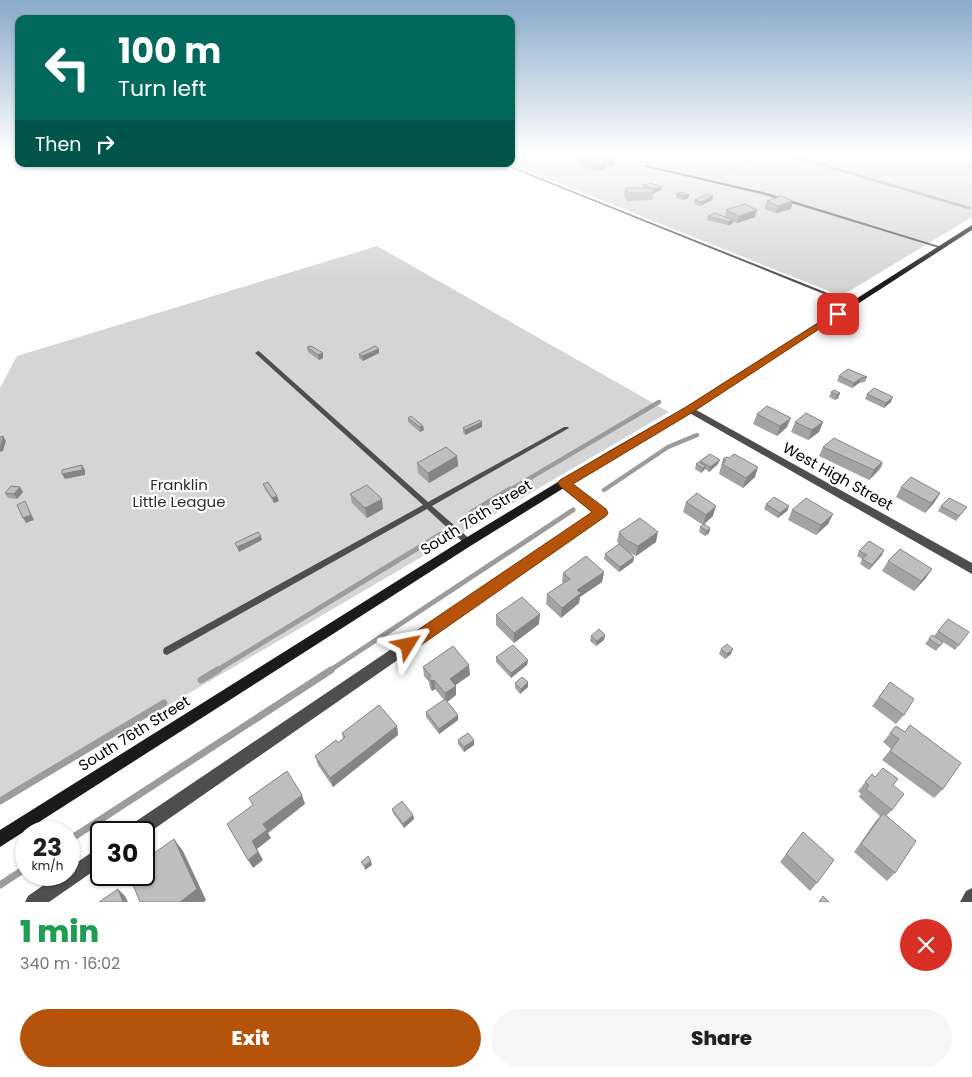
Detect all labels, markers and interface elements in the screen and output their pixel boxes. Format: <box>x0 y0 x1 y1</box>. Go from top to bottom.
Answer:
text: 100 m <box>118 26 221 75</box>
icon: left <box>35 35 100 100</box>
text: Turn left <box>118 73 206 104</box>
icon: right <box>91 130 119 158</box>
text: Then <box>35 131 81 158</box>
pin <box>817 293 859 335</box>
icon: arrive <box>824 300 852 328</box>
street label: West High Street <box>779 437 897 515</box>
park label: Franklin Little League <box>132 474 226 512</box>
street label: South 76th Street <box>416 474 536 560</box>
position arrow <box>381 618 433 670</box>
street label: South 76th Street <box>74 690 194 776</box>
speed limit sign: 30 <box>90 821 155 886</box>
text: 23 <box>33 830 62 865</box>
text: km/h <box>32 857 63 874</box>
text: 1 min <box>20 910 99 953</box>
button: close <box>900 919 952 971</box>
text: 340 m · 16:02 <box>20 952 120 975</box>
button: Exit <box>20 1009 481 1067</box>
button: Share <box>491 1009 952 1067</box>

